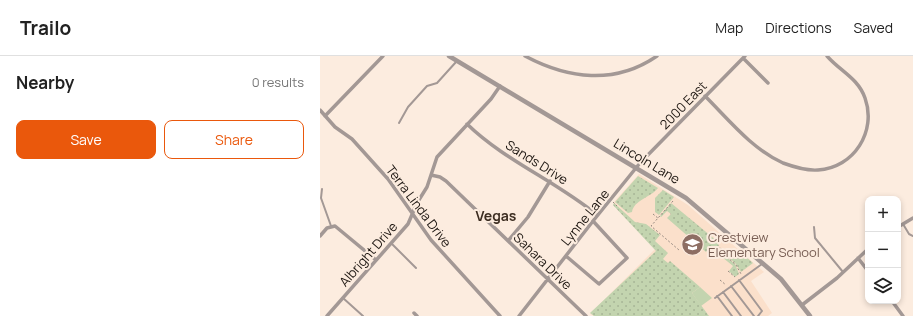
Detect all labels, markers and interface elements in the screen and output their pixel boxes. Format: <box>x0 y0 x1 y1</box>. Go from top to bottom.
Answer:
text: Trailo <box>20 15 71 41</box>
text: Map <box>715 18 743 37</box>
text: Directions <box>765 18 832 37</box>
text: Saved <box>854 18 893 37</box>
text: Nearby <box>16 71 74 94</box>
text: 0 results <box>252 73 304 91</box>
street label: 2000 East <box>656 77 710 133</box>
button: Save <box>16 120 156 159</box>
button: Share <box>164 120 304 159</box>
street label: Lincoln Lane <box>610 134 684 188</box>
street label: Sands Drive <box>502 136 572 189</box>
street label: Terra Linda Drive <box>382 161 456 251</box>
street label: Lynne Lane <box>557 185 614 249</box>
map controls <box>865 196 901 304</box>
button: + <box>865 196 901 232</box>
district label: Vegas <box>476 206 517 225</box>
street label: Albright Drive <box>335 217 401 290</box>
place label: Crestview Elementary School <box>708 228 820 261</box>
street label: Sahara Drive <box>510 229 576 294</box>
school or university icon: Crestview Elementary School <box>679 231 705 257</box>
button: − <box>865 232 901 268</box>
button: layers <box>865 268 901 304</box>

